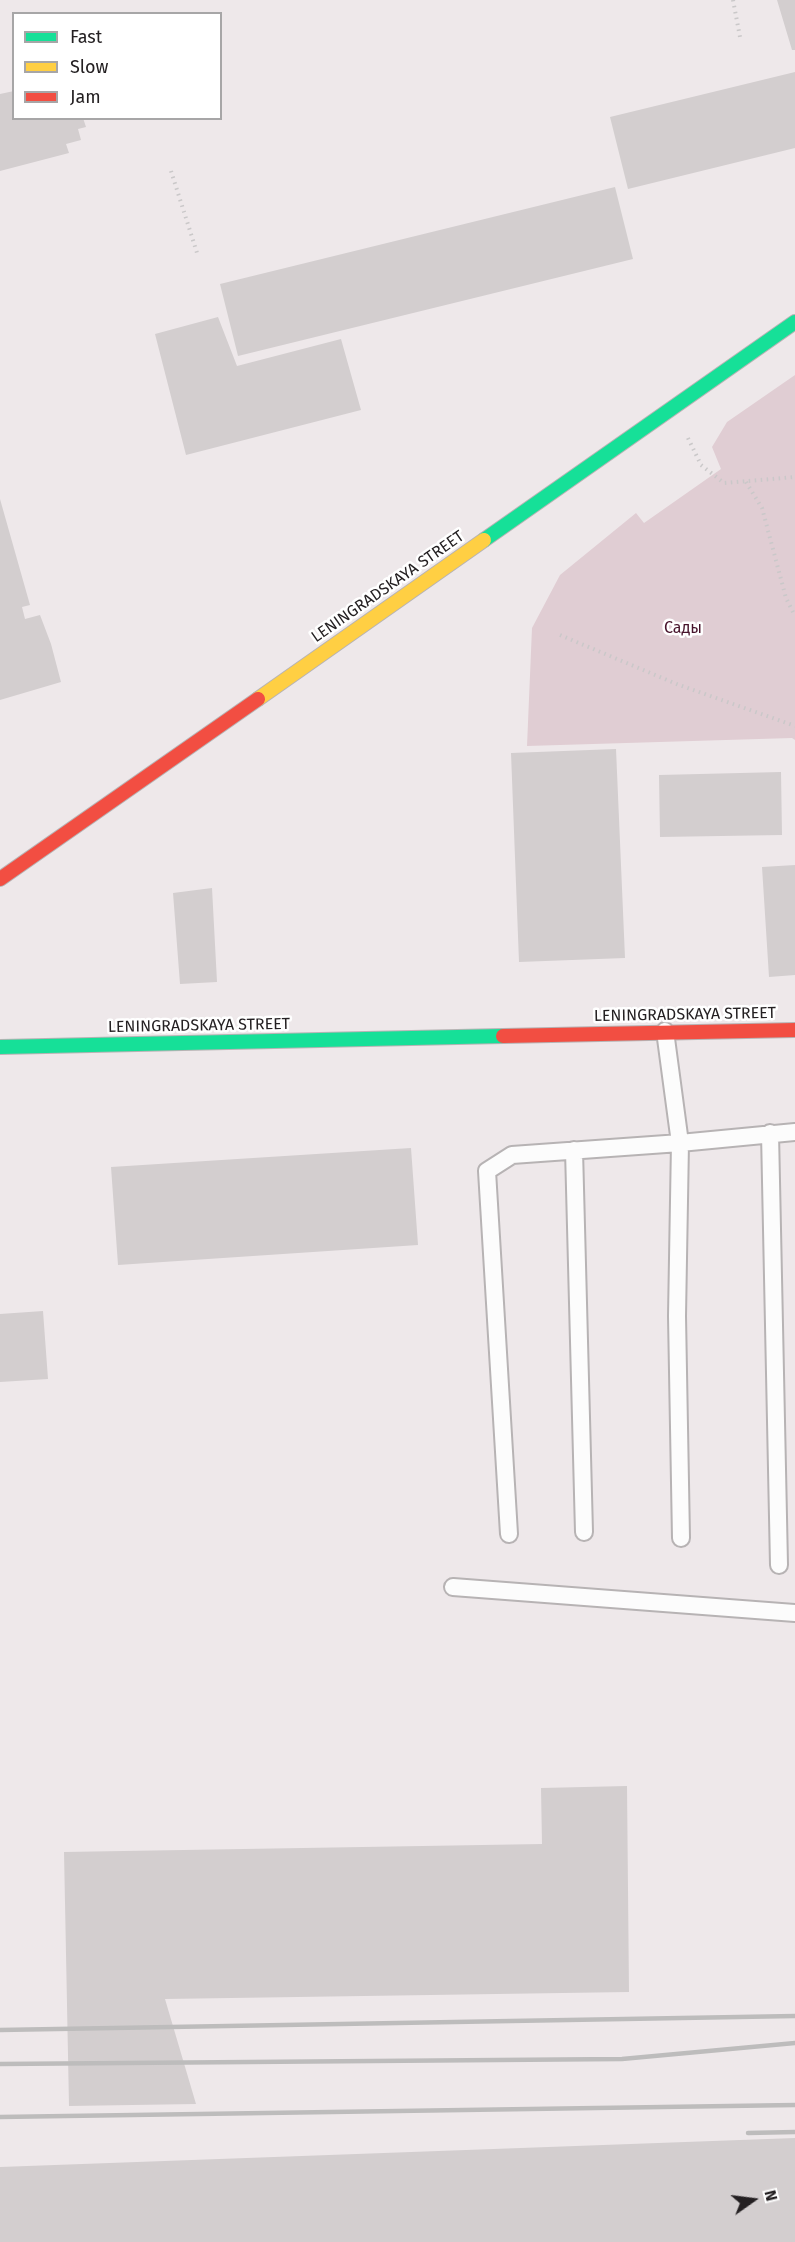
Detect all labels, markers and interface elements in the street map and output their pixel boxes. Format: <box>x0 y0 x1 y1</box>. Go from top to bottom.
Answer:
legend <box>12 12 222 120</box>
text: Fast <box>70 26 102 48</box>
text: Slow <box>70 56 108 78</box>
text: Jam <box>70 86 101 108</box>
street label: LENINGRADSKAYA STREET <box>308 527 468 647</box>
park label: Сады <box>664 619 702 639</box>
street label: LENINGRADSKAYA STREET <box>594 1004 776 1026</box>
street label: LENINGRADSKAYA STREET <box>108 1015 290 1037</box>
north arrow <box>723 2170 783 2230</box>
text: N <box>760 2188 781 2203</box>

